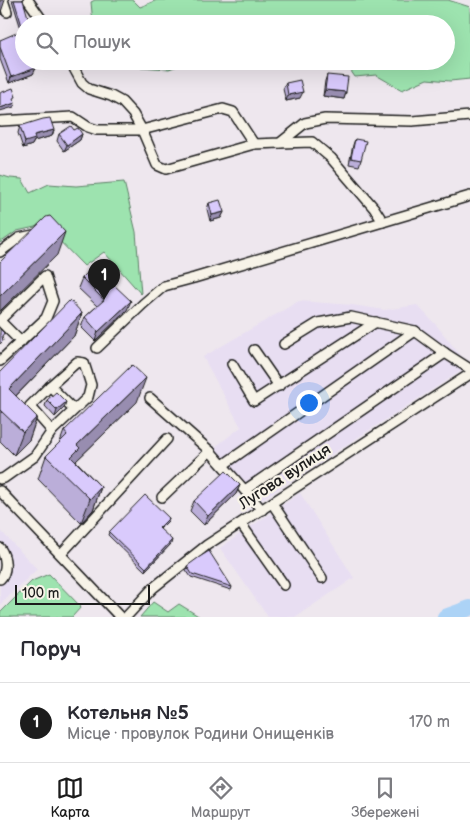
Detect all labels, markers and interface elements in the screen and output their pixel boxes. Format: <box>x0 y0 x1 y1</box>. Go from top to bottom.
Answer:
search box <box>15 15 455 70</box>
icon: search <box>33 29 61 57</box>
text: Пошук <box>73 31 131 54</box>
pin: 1 <box>88 259 120 300</box>
your location <box>296 390 322 416</box>
street label: Лугова вулиця <box>235 440 335 514</box>
scale bar <box>15 582 150 605</box>
text: 100 m <box>22 585 59 602</box>
text: Поруч <box>20 637 81 662</box>
text: Котельня №5 <box>67 702 189 725</box>
text: 1 <box>33 713 39 732</box>
text: 170 m <box>409 713 450 732</box>
text: Місце · провулок Родини Онищенків <box>67 725 334 744</box>
tab: Карта <box>50 774 90 821</box>
tab: Маршрут <box>191 774 250 821</box>
tab: Збережені <box>351 774 420 821</box>

